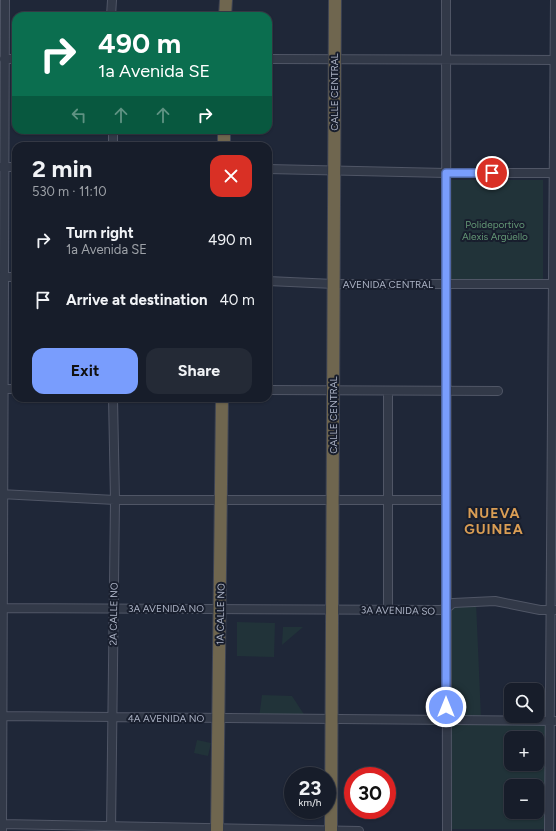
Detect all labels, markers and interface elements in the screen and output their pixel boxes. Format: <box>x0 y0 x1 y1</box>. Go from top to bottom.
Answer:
text: 490 m <box>98 26 181 60</box>
icon: right <box>32 28 84 80</box>
street label: CALLE CENTRAL <box>328 53 341 131</box>
text: 1a Avenida SE <box>98 60 210 82</box>
icon: left <box>68 104 90 126</box>
icon: ahead <box>110 104 132 126</box>
icon: ahead <box>152 104 174 126</box>
icon: right <box>194 104 216 126</box>
text: 2 min <box>32 154 92 183</box>
button: close <box>210 155 252 197</box>
pin <box>475 156 509 190</box>
icon: arrive <box>481 162 503 184</box>
text: 530 m · 11:10 <box>32 184 107 199</box>
park label: Polideportivo Alexis Argüello <box>462 218 528 243</box>
text: Turn right <box>66 224 134 242</box>
icon: right <box>32 229 54 251</box>
text: 490 m <box>208 231 252 249</box>
text: 1a Avenida SE <box>66 242 147 257</box>
street label: AVENIDA CENTRAL <box>343 278 434 291</box>
icon: arrive <box>32 289 54 311</box>
text: Arrive at destination <box>66 291 207 309</box>
text: 40 m <box>219 291 255 309</box>
button: Exit <box>32 348 138 394</box>
button: Share <box>146 348 252 394</box>
street label: CALLE CENTRAL <box>327 376 340 454</box>
district label: NUEVA GUINEA <box>464 505 524 538</box>
street label: 2A CALLE NO <box>106 582 121 646</box>
street label: 1A CALLE NO <box>213 583 228 645</box>
street label: 3A AVENIDA NO <box>128 602 204 615</box>
street label: 3A AVENIDA SO <box>361 603 436 618</box>
map controls <box>504 683 544 819</box>
button: search <box>504 683 544 723</box>
position arrow <box>425 686 467 728</box>
street label: 4A AVENIDA NO <box>128 712 205 725</box>
button: + <box>504 731 544 771</box>
speed limit sign: 30 <box>344 767 396 819</box>
text: 23 <box>299 776 321 800</box>
button: − <box>504 779 544 819</box>
text: km/h <box>299 796 321 809</box>

